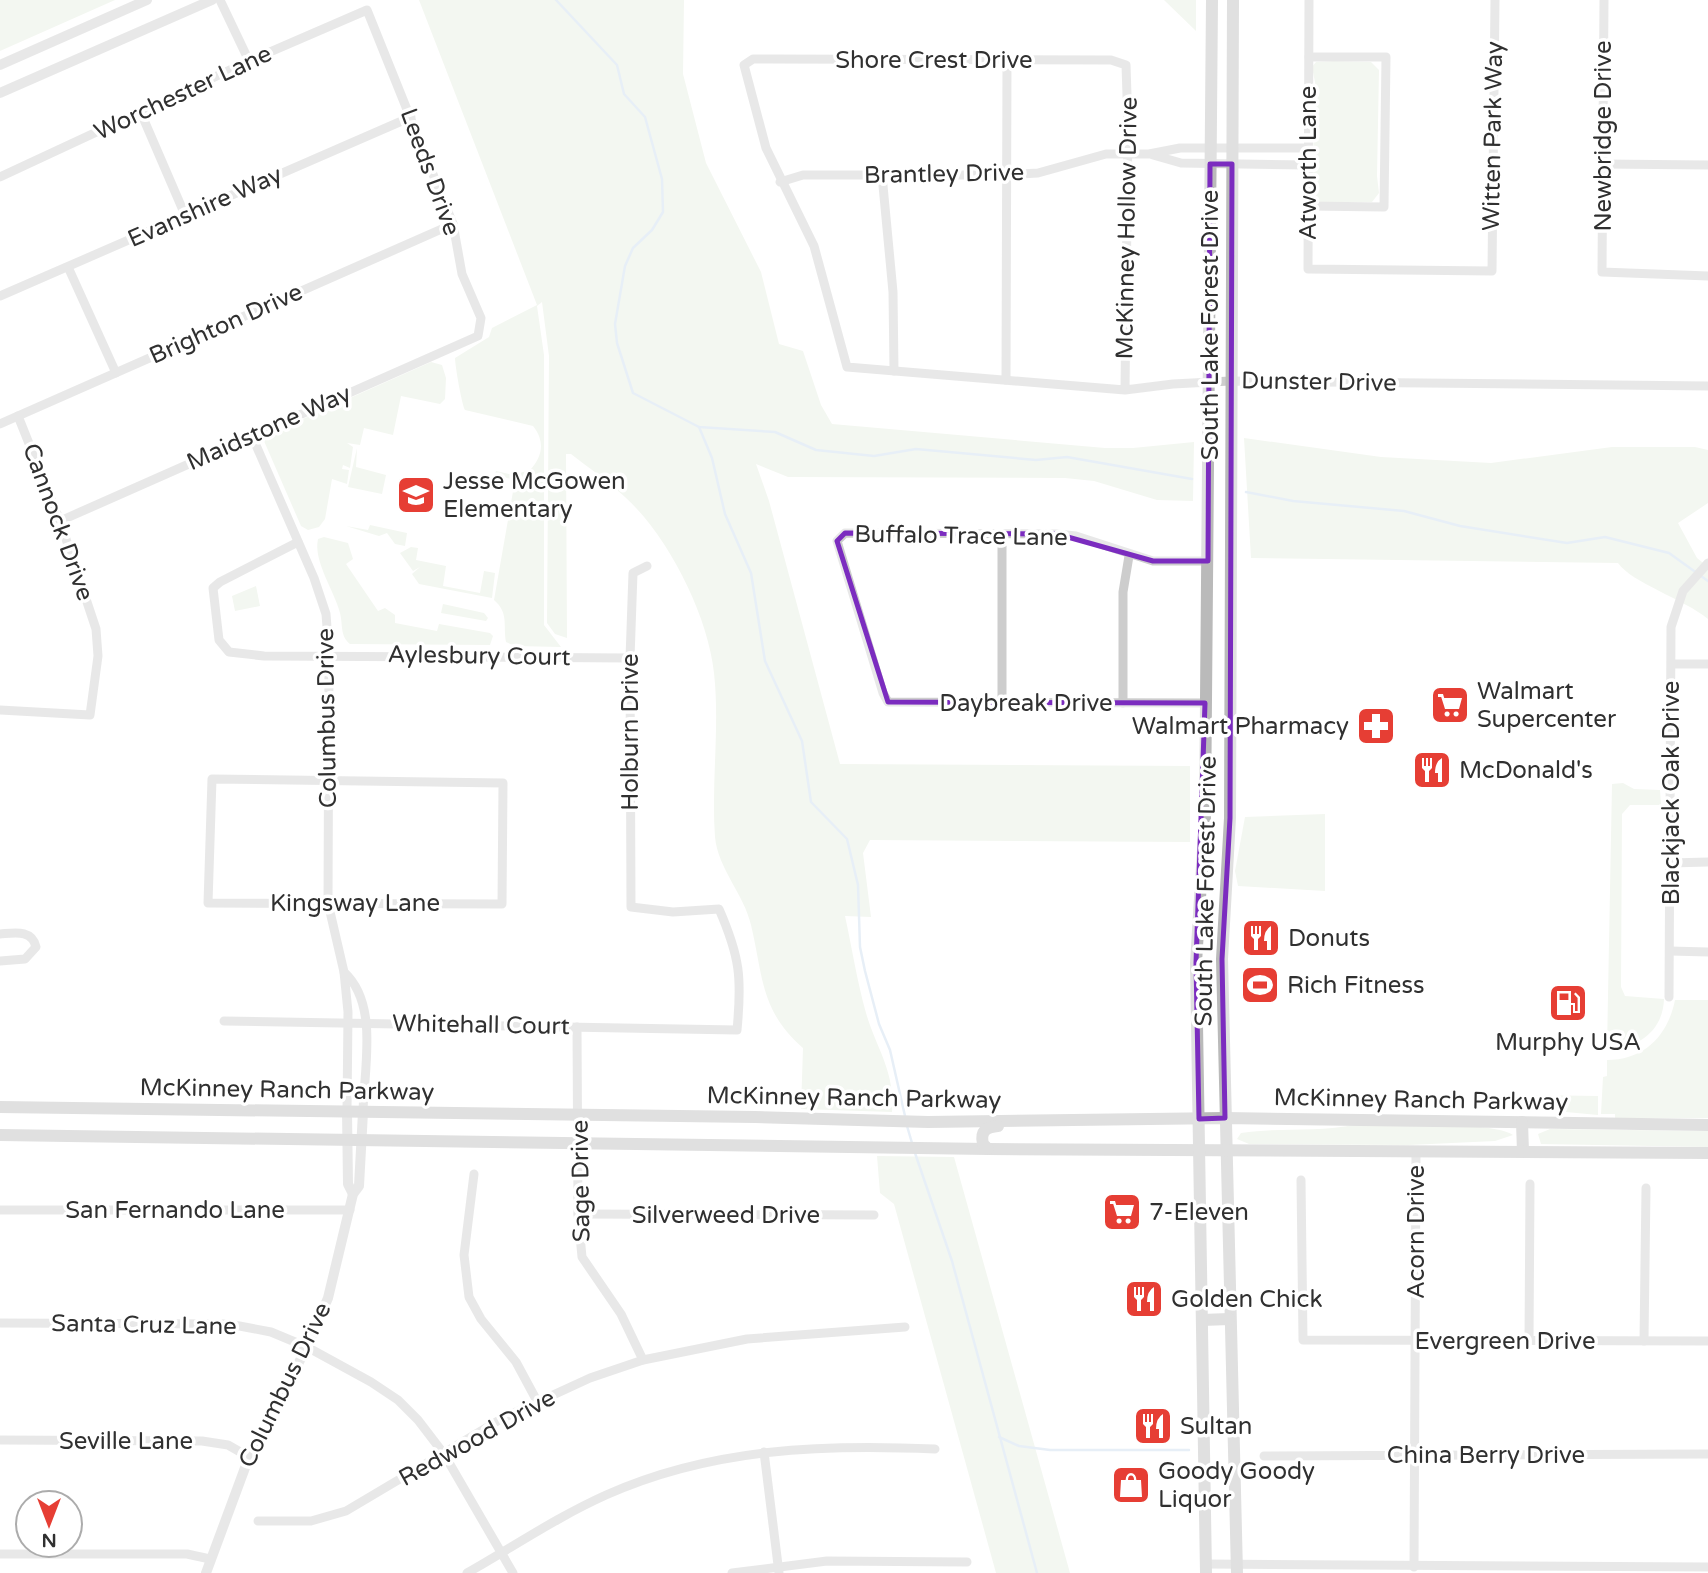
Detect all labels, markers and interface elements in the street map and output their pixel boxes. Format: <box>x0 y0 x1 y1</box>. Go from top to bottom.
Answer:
street label: Worchester Lane <box>90 39 276 147</box>
street label: Witten Park Way <box>1477 41 1509 231</box>
street label: Newbridge Drive <box>1589 41 1618 231</box>
street label: Shore Crest Drive <box>835 46 1033 75</box>
street label: Atworth Lane <box>1294 86 1323 240</box>
street label: McKinney Hollow Drive <box>1110 96 1144 360</box>
street label: Leeds Drive <box>394 105 466 239</box>
street label: Brantley Drive <box>864 158 1024 190</box>
street label: Evanshire Way <box>123 160 287 254</box>
street label: South Lake Forest Drive <box>1196 190 1225 460</box>
street label: Brighton Drive <box>145 277 307 371</box>
street label: Dunster Drive <box>1241 366 1397 398</box>
street label: Maidstone Way <box>182 379 356 477</box>
street label: Cannock Drive <box>16 439 100 605</box>
place label: Jesse McGowen Elementary <box>443 467 626 524</box>
school or university icon: Jesse McGowen Elementary <box>395 474 437 516</box>
street label: Buffalo Trace Lane <box>854 520 1068 552</box>
street label: Columbus Drive <box>311 628 343 808</box>
street label: Aylesbury Court <box>387 640 571 672</box>
street label: Holburn Drive <box>616 653 645 811</box>
place label: Walmart Supercenter <box>1477 677 1617 734</box>
street label: Blackjack Oak Drive <box>1657 681 1686 905</box>
supermarket icon: Walmart Supercenter <box>1429 684 1471 726</box>
street label: Daybreak Drive <box>939 689 1113 718</box>
pharmacy icon: Walmart Pharmacy <box>1355 705 1397 747</box>
place label: Walmart Pharmacy <box>1132 712 1349 741</box>
restaurant icon: McDonald's <box>1411 749 1453 791</box>
street label: South Lake Forest Drive <box>1189 755 1223 1027</box>
place label: McDonald's <box>1459 756 1593 785</box>
street label: Kingsway Lane <box>270 889 440 918</box>
restaurant icon: Donuts <box>1240 917 1282 959</box>
place label: Donuts <box>1288 924 1370 953</box>
sports icon: Rich Fitness <box>1239 964 1281 1006</box>
place label: Rich Fitness <box>1287 971 1424 1000</box>
fuel station icon: Murphy USA <box>1547 982 1589 1024</box>
street label: Whitehall Court <box>392 1009 570 1041</box>
place label: Murphy USA <box>1495 1028 1641 1057</box>
street label: McKinney Ranch Parkway <box>139 1073 435 1107</box>
street label: McKinney Ranch Parkway <box>706 1081 1002 1115</box>
street label: McKinney Ranch Parkway <box>1273 1083 1569 1117</box>
street label: Sage Drive <box>565 1120 597 1242</box>
street label: Acorn Drive <box>1402 1165 1431 1299</box>
supermarket icon: 7-Eleven <box>1101 1191 1143 1233</box>
street label: San Fernando Lane <box>65 1196 285 1225</box>
place label: 7-Eleven <box>1149 1198 1249 1227</box>
street label: Silverweed Drive <box>632 1201 820 1230</box>
restaurant icon: Golden Chick <box>1123 1278 1165 1320</box>
place label: Golden Chick <box>1171 1285 1322 1314</box>
street label: Columbus Drive <box>232 1298 338 1472</box>
street label: Santa Cruz Lane <box>51 1309 237 1341</box>
street label: Evergreen Drive <box>1414 1327 1596 1356</box>
street label: Redwood Drive <box>394 1383 560 1493</box>
restaurant icon: Sultan <box>1132 1405 1174 1447</box>
place label: Sultan <box>1180 1412 1252 1441</box>
street label: Seville Lane <box>59 1427 193 1456</box>
street label: China Berry Drive <box>1387 1441 1585 1470</box>
place label: Goody Goody Liquor <box>1158 1457 1315 1514</box>
shop icon: Goody Goody Liquor <box>1110 1464 1152 1506</box>
north arrow <box>14 1489 84 1559</box>
text: N <box>41 1529 57 1551</box>

